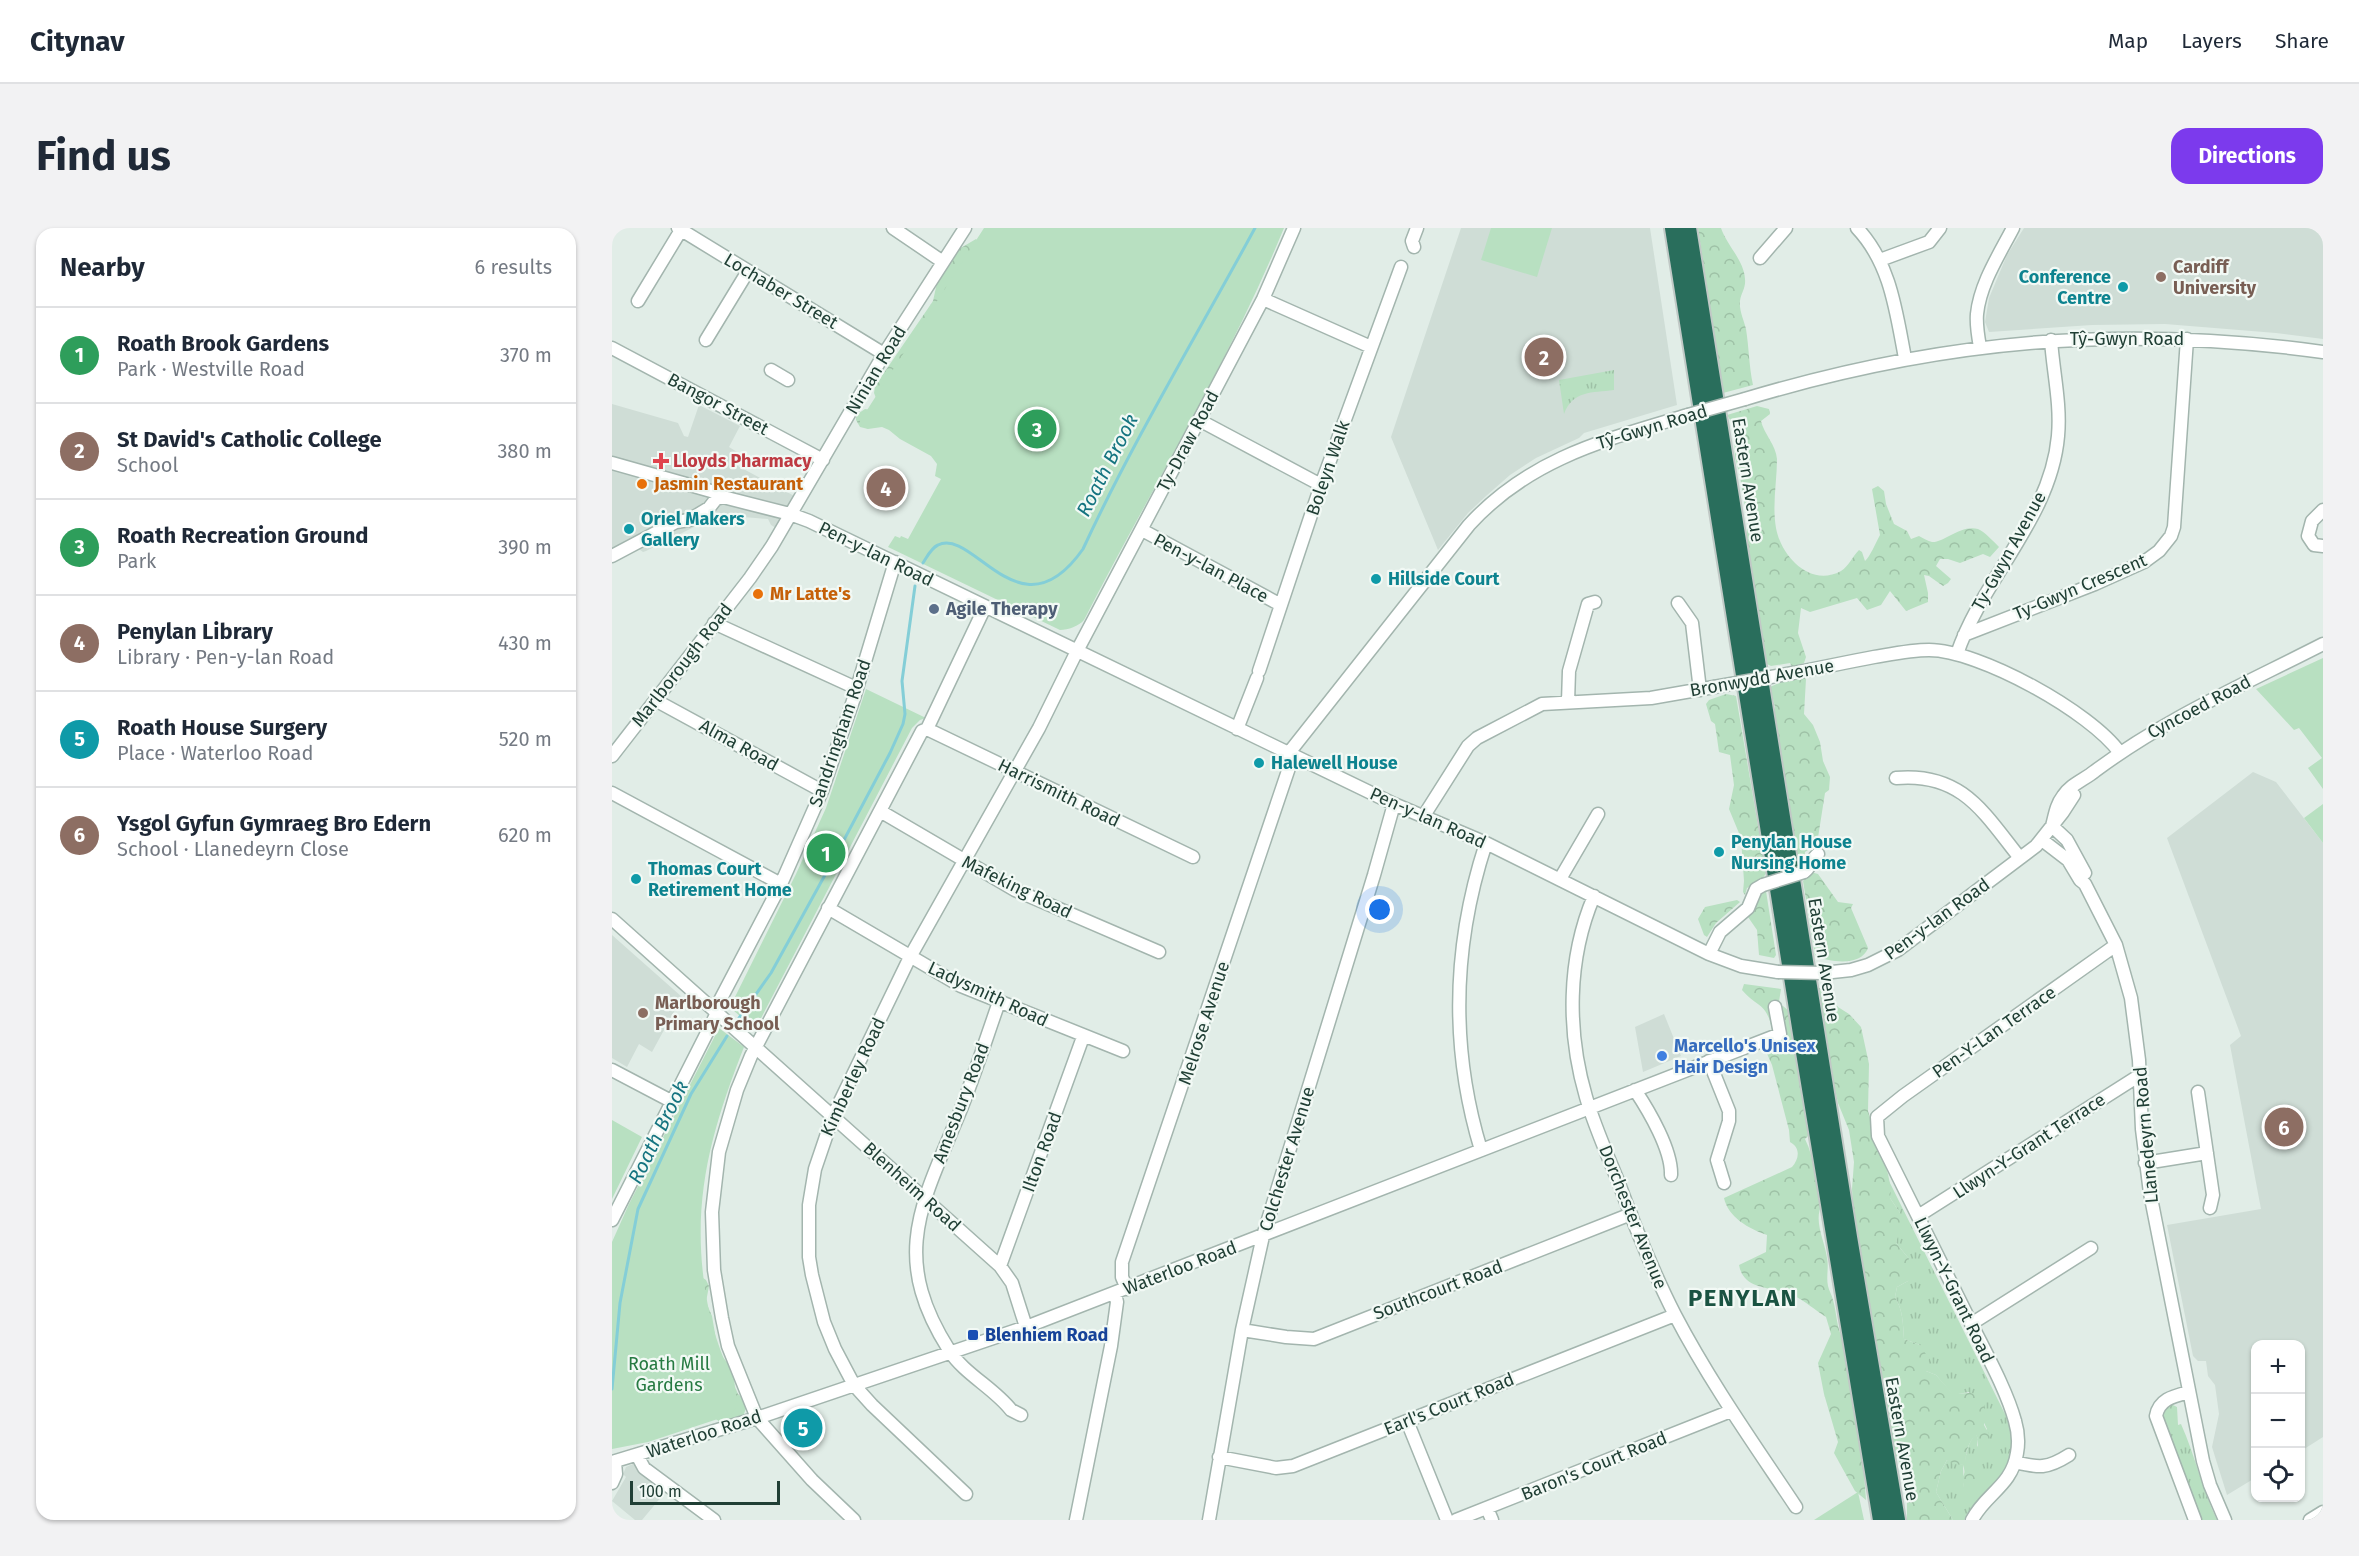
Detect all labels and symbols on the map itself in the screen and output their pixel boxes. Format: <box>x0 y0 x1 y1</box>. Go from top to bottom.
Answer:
street label: Lochaber Street <box>720 248 842 334</box>
place label: Cardiff University <box>2173 256 2257 299</box>
place label: Conference Centre <box>2019 266 2111 309</box>
marker: Cardiff University <box>2154 270 2168 284</box>
marker: Conference Centre <box>2116 280 2130 294</box>
street label: Ninian Road <box>841 322 911 418</box>
street label: Tŷ-Gwyn Road <box>2070 328 2184 350</box>
pin: 2 <box>1524 334 1564 380</box>
street label: Bangor Street <box>664 368 773 440</box>
street label: Ty-Draw Road <box>1152 387 1224 495</box>
street label: Tŷ-Gwyn Road <box>1594 400 1710 454</box>
pin: 3 <box>1018 406 1056 452</box>
water label: Roath Brook <box>1071 410 1143 520</box>
street label: Eastern Avenue <box>1727 416 1769 544</box>
street label: Boleyn Walk <box>1301 417 1355 518</box>
place label: Lloyds Pharmacy <box>673 450 812 472</box>
marker: Lloyds Pharmacy <box>654 454 668 468</box>
pin: 4 <box>866 466 906 510</box>
place label: Jasmin Restaurant <box>653 473 804 495</box>
marker: Jasmin Restaurant <box>635 477 649 491</box>
street label: Ty-Gwyn Avenue <box>1967 488 2051 614</box>
place label: Oriel Makers Gallery <box>641 508 745 551</box>
street label: Pen-y-lan Road <box>815 517 937 591</box>
marker: Oriel Makers Gallery <box>622 522 636 536</box>
street label: Pen-y-lan Place <box>1150 529 1272 607</box>
street label: Ty-Gwyn Crescent <box>2010 549 2150 625</box>
place label: Hillside Court <box>1388 568 1501 590</box>
marker: Hillside Court <box>1369 572 1383 586</box>
place label: Mr Latte's <box>770 583 851 605</box>
marker: Mr Latte's <box>751 587 765 601</box>
place label: Agile Therapy <box>945 598 1058 620</box>
street label: Marlborough Road <box>627 599 737 731</box>
marker: Agile Therapy <box>927 602 941 616</box>
street label: Bronwydd Avenue <box>1688 654 1836 702</box>
street label: Sandringham Road <box>804 656 876 810</box>
street label: Cyncoed Road <box>2143 670 2255 744</box>
street label: Alma Road <box>696 714 782 776</box>
place label: Halewell House <box>1271 752 1398 774</box>
street label: Harrismith Road <box>994 754 1124 832</box>
marker: Halewell House <box>1252 756 1266 770</box>
street label: Pen-y-lan Road <box>1366 783 1490 853</box>
pin: 1 <box>806 830 846 876</box>
place label: Penylan House Nursing Home <box>1731 831 1852 874</box>
marker: Penylan House Nursing Home <box>1712 845 1726 859</box>
street label: Mafeking Road <box>958 851 1076 923</box>
place label: Thomas Court Retirement Home <box>648 858 792 901</box>
marker: Thomas Court Retirement Home <box>629 872 643 886</box>
street label: Pen-y-lan Road <box>1880 873 1994 965</box>
your location <box>1365 895 1394 924</box>
street label: Eastern Avenue <box>1803 896 1845 1024</box>
street label: Ladysmith Road <box>924 956 1052 1032</box>
street label: Melrose Avenue <box>1174 958 1234 1088</box>
street label: Pen-Y-Lan Terrace <box>1928 981 2060 1083</box>
place label: Marlborough Primary School <box>655 992 780 1035</box>
marker: Marlborough Primary School <box>636 1006 650 1020</box>
street label: Kimberley Road <box>816 1014 890 1140</box>
place label: Marcello's Unisex Hair Design <box>1674 1035 1816 1078</box>
street label: Amesbury Road <box>928 1040 994 1166</box>
marker: Marcello's Unisex Hair Design <box>1655 1049 1669 1063</box>
street label: Llanedeyrn Road <box>2129 1066 2163 1204</box>
water label: Roath Brook <box>623 1077 693 1187</box>
street label: Colchester Avenue <box>1255 1084 1319 1234</box>
street label: Llwyn-Y-Grant Terrace <box>1949 1088 2109 1204</box>
pin: 6 <box>2264 1104 2304 1150</box>
street label: Ilton Road <box>1017 1109 1067 1195</box>
street label: Blenheim Road <box>859 1137 965 1237</box>
street label: Dorchester Avenue <box>1594 1142 1672 1292</box>
street label: Llwyn-Y-Grant Road <box>1909 1213 1999 1367</box>
street label: Waterloo Road <box>1120 1236 1240 1300</box>
street label: Southcourt Road <box>1370 1255 1506 1325</box>
district label: PENYLAN <box>1688 1284 1798 1312</box>
place label: Blenhiem Road <box>985 1324 1108 1346</box>
marker: Blenhiem Road <box>966 1328 980 1342</box>
park label: Roath Mill Gardens <box>628 1353 710 1396</box>
street label: Earl's Court Road <box>1381 1368 1517 1440</box>
street label: Eastern Avenue <box>1880 1375 1924 1503</box>
street label: Waterloo Road <box>644 1405 764 1463</box>
pin: 5 <box>784 1406 822 1450</box>
street label: Baron's Court Road <box>1518 1427 1670 1505</box>
scale bar <box>630 1478 780 1506</box>

